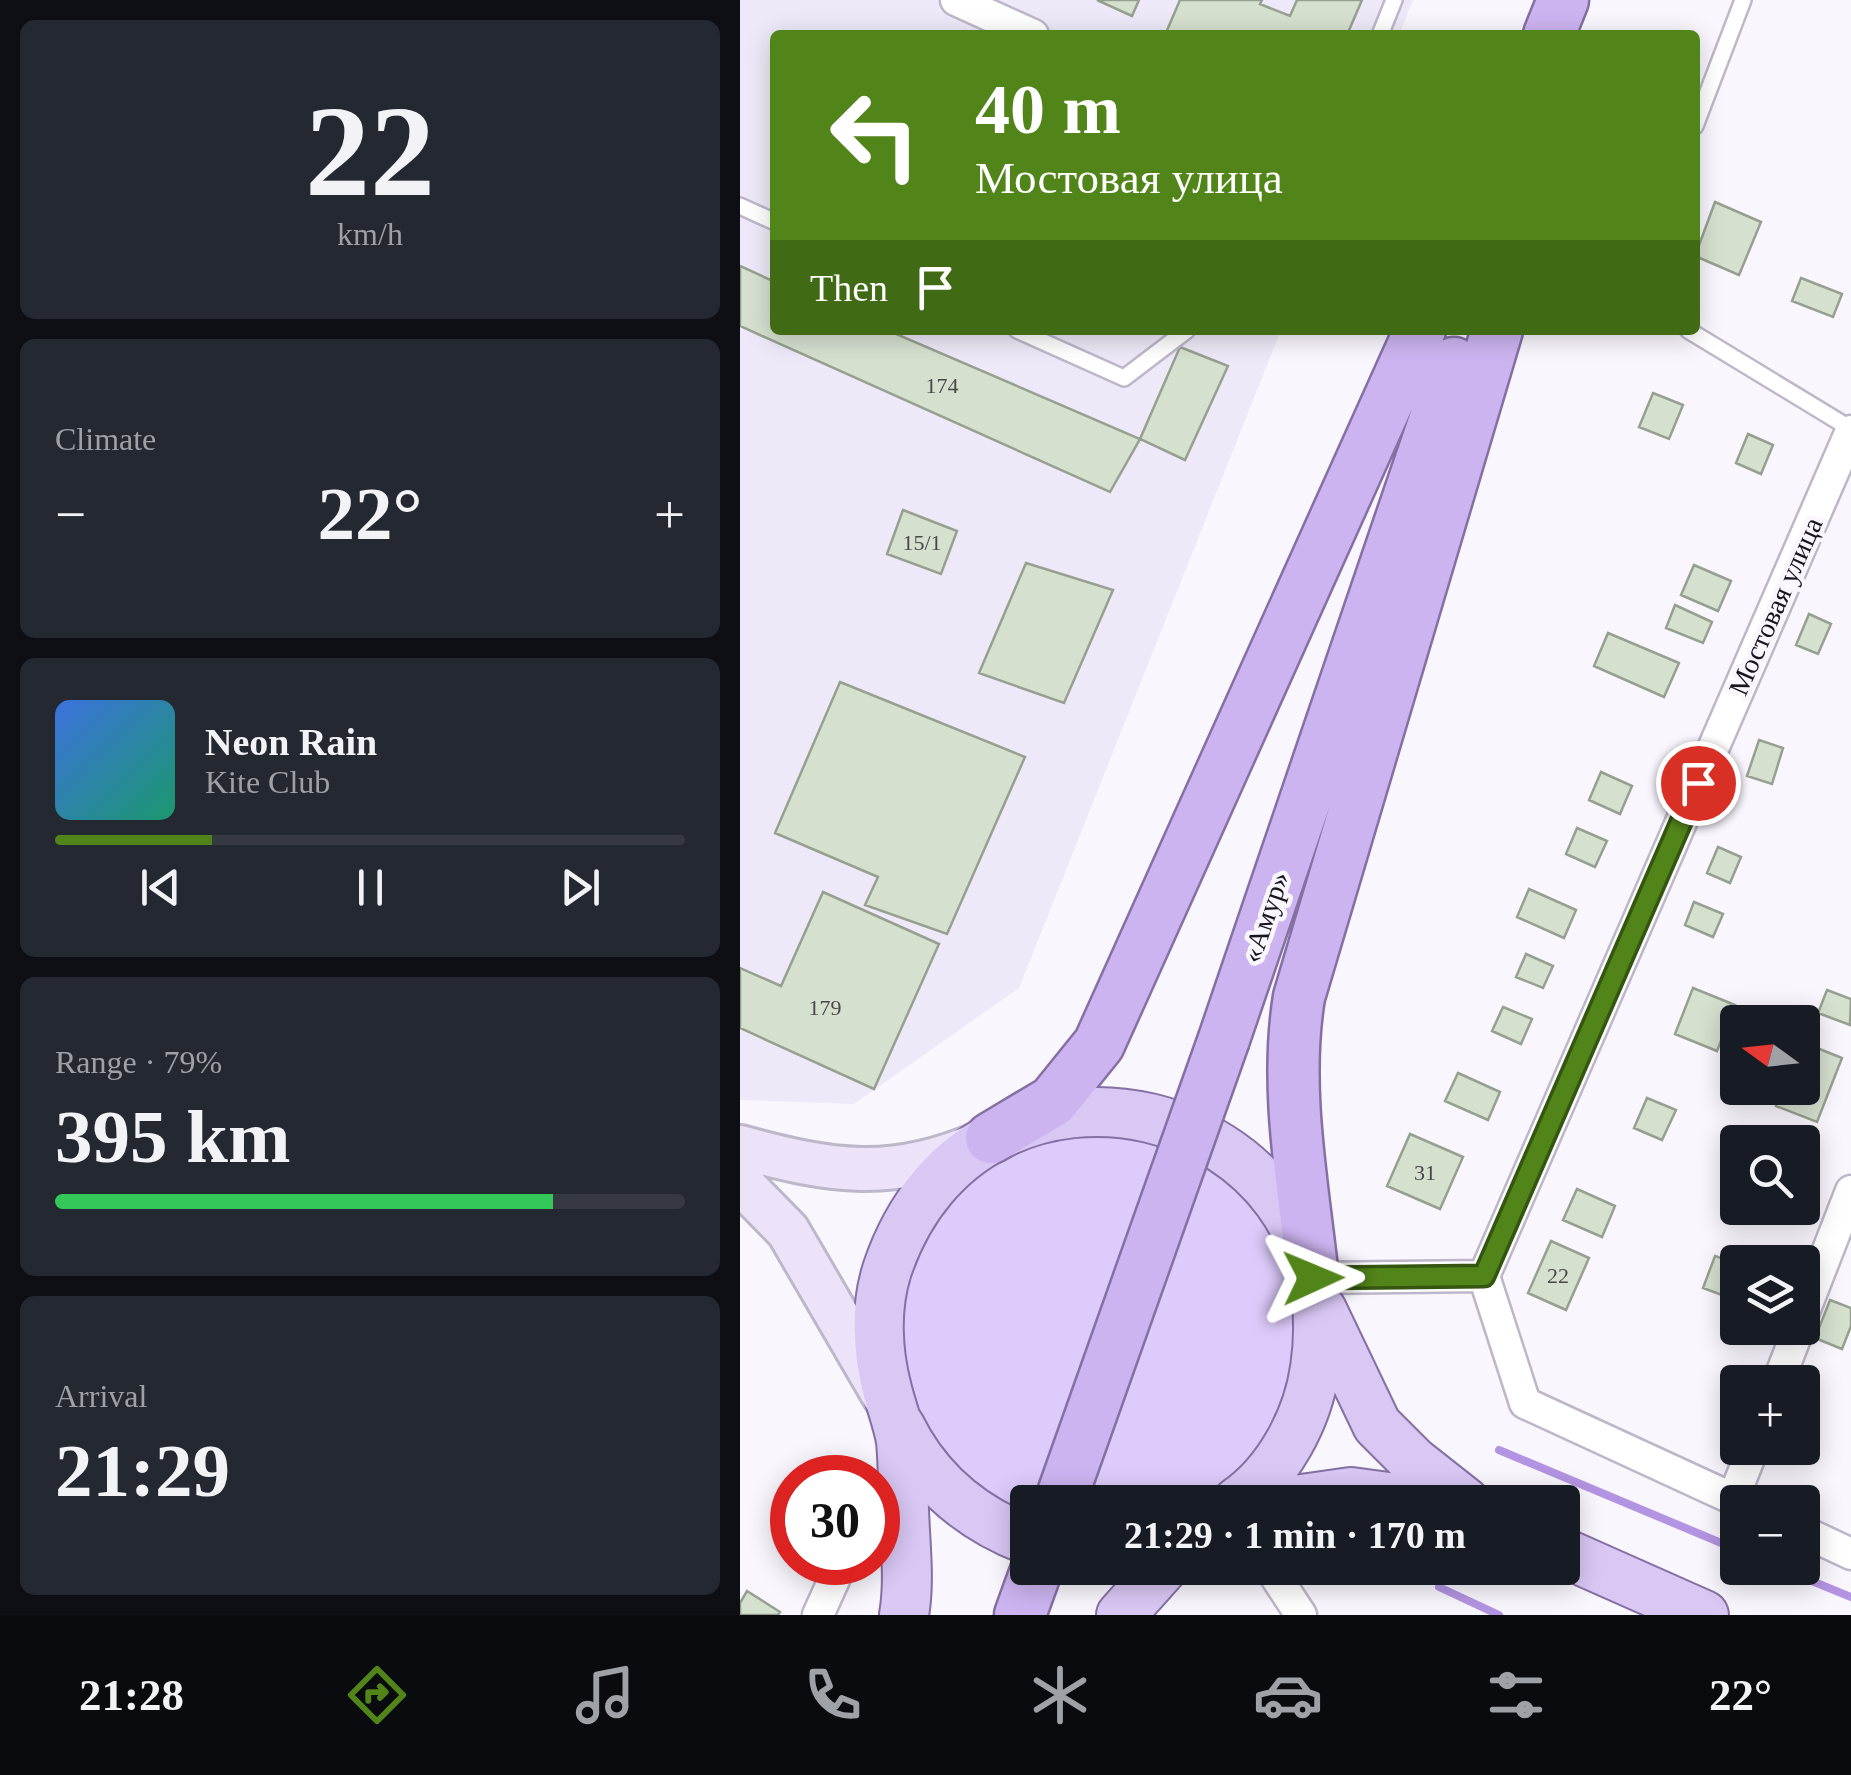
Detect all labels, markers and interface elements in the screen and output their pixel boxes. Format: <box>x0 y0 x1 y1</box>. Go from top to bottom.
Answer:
icon: left <box>810 70 940 200</box>
text: 40 m <box>975 71 1121 148</box>
text: 22 <box>305 79 435 223</box>
text: Мостовая улица <box>975 153 1283 203</box>
text: km/h <box>337 216 403 252</box>
icon: arrive <box>908 260 963 315</box>
text: Then <box>810 267 888 309</box>
house number: 174 <box>926 373 959 398</box>
text: Climate <box>55 421 156 457</box>
text: 22° <box>318 472 423 555</box>
text: − <box>55 484 86 545</box>
text: + <box>654 484 685 545</box>
street label: Мостовая улица <box>1722 512 1829 700</box>
house number: 15/1 <box>902 530 942 555</box>
text: Neon Rain <box>205 721 377 763</box>
pin <box>1656 741 1741 826</box>
icon: arrive <box>1671 756 1726 811</box>
text: Kite Club <box>205 764 330 800</box>
icon: previous <box>133 860 188 915</box>
icon: pause <box>343 860 398 915</box>
icon: next <box>553 860 608 915</box>
street label: «Амур» <box>1236 868 1295 967</box>
house number: 179 <box>809 995 842 1020</box>
north arrow <box>1720 1005 1820 1105</box>
map controls <box>1720 1005 1820 1585</box>
text: Range · 79% <box>55 1044 222 1080</box>
text: 395 km <box>55 1095 290 1178</box>
button: search <box>1720 1125 1820 1225</box>
house number: 31 <box>1414 1160 1436 1185</box>
position arrow <box>1261 1226 1365 1330</box>
button: layers <box>1720 1245 1820 1345</box>
house number: 22 <box>1547 1263 1569 1288</box>
button: + <box>1720 1365 1820 1465</box>
text: Arrival <box>55 1378 147 1414</box>
text: 21:29 <box>55 1429 230 1512</box>
speed limit sign: 30 <box>770 1455 900 1585</box>
button: − <box>1720 1485 1820 1585</box>
text: 21:29 · 1 min · 170 m <box>1124 1514 1466 1556</box>
icon: directions <box>342 1660 412 1730</box>
icon: music <box>570 1660 640 1730</box>
icon: phone <box>798 1660 868 1730</box>
icon: climate <box>1025 1660 1095 1730</box>
icon: car <box>1253 1660 1323 1730</box>
icon: filters <box>1481 1660 1551 1730</box>
text: 21:28 <box>79 1670 184 1720</box>
text: 22° <box>1709 1670 1772 1720</box>

